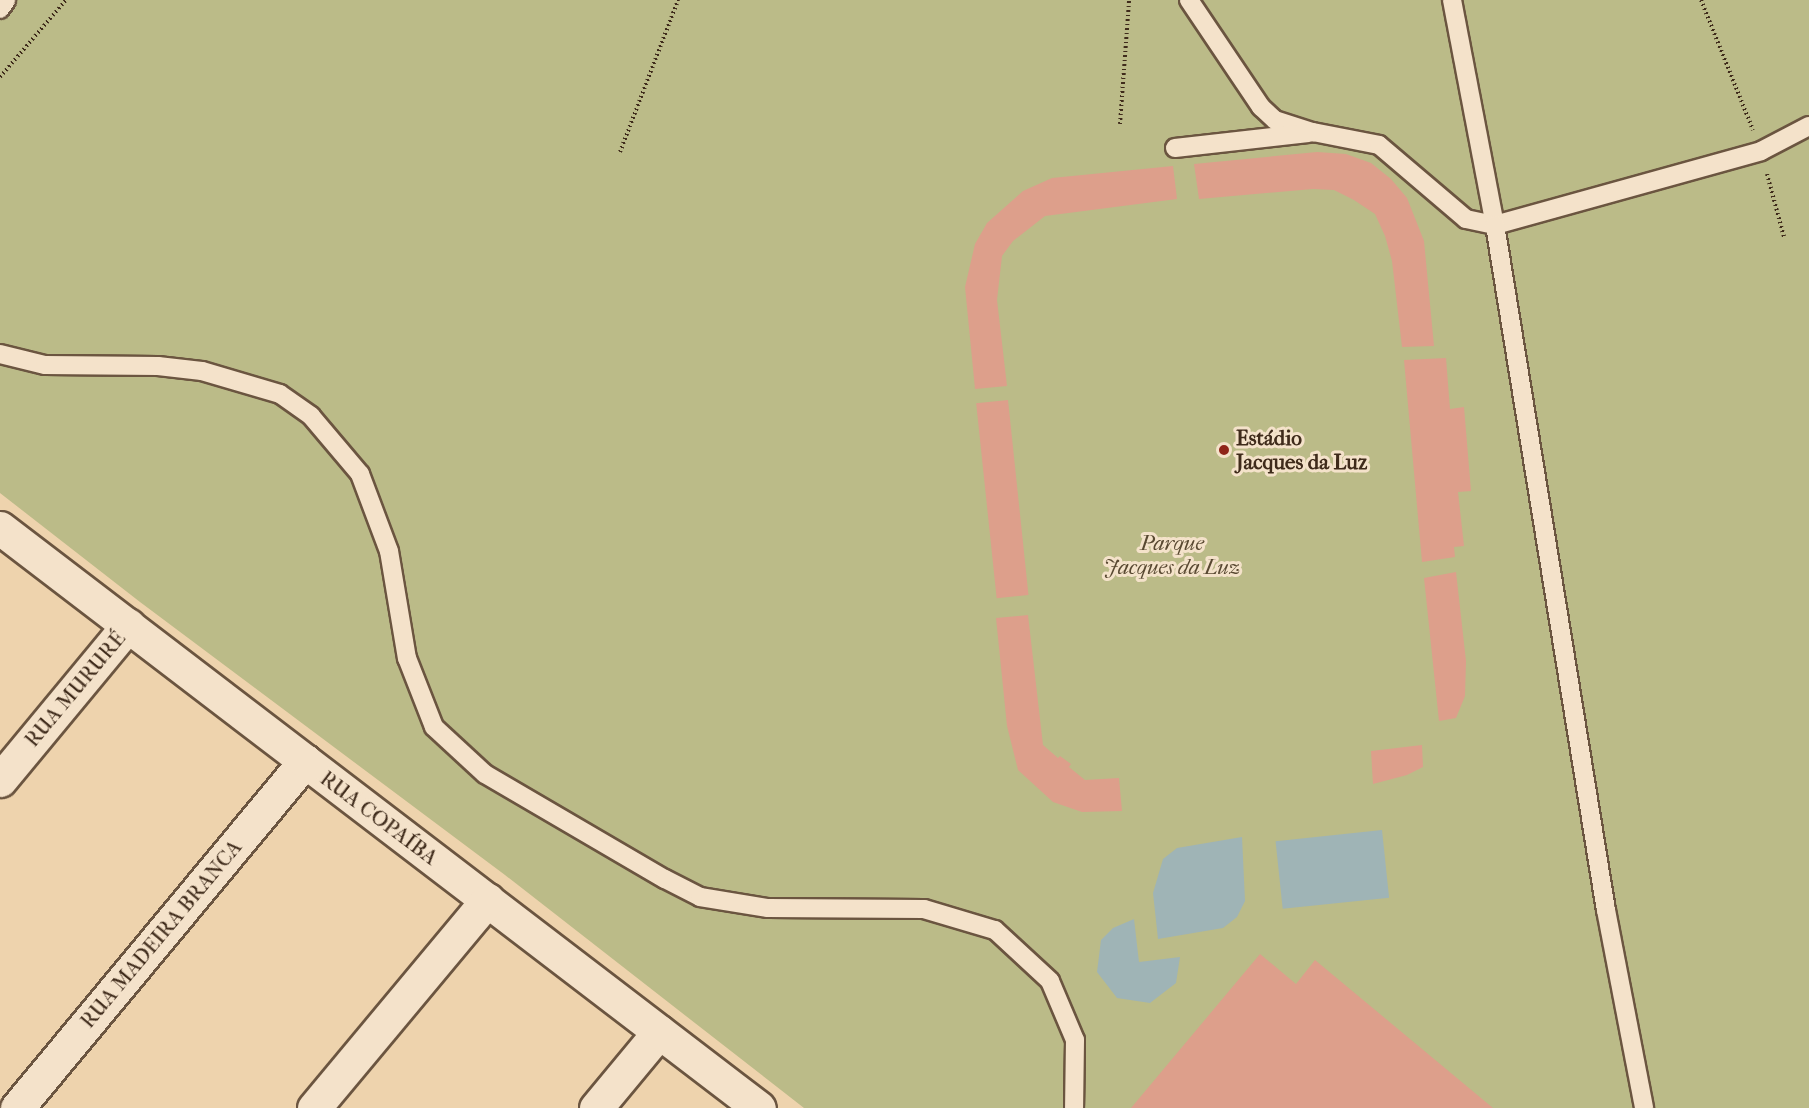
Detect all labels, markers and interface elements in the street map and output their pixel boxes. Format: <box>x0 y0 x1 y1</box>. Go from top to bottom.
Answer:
place label: Estádio Jacques da Luz <box>1236 425 1367 475</box>
marker: Estádio Jacques da Luz <box>1217 443 1231 457</box>
park label: Parque Jacques da Luz <box>1104 530 1240 580</box>
street label: RUA MURURÉ <box>19 626 131 752</box>
street label: RUA COPAÍBA <box>315 766 443 870</box>
street label: RUA MADEIRA BRANCA <box>75 835 247 1033</box>

